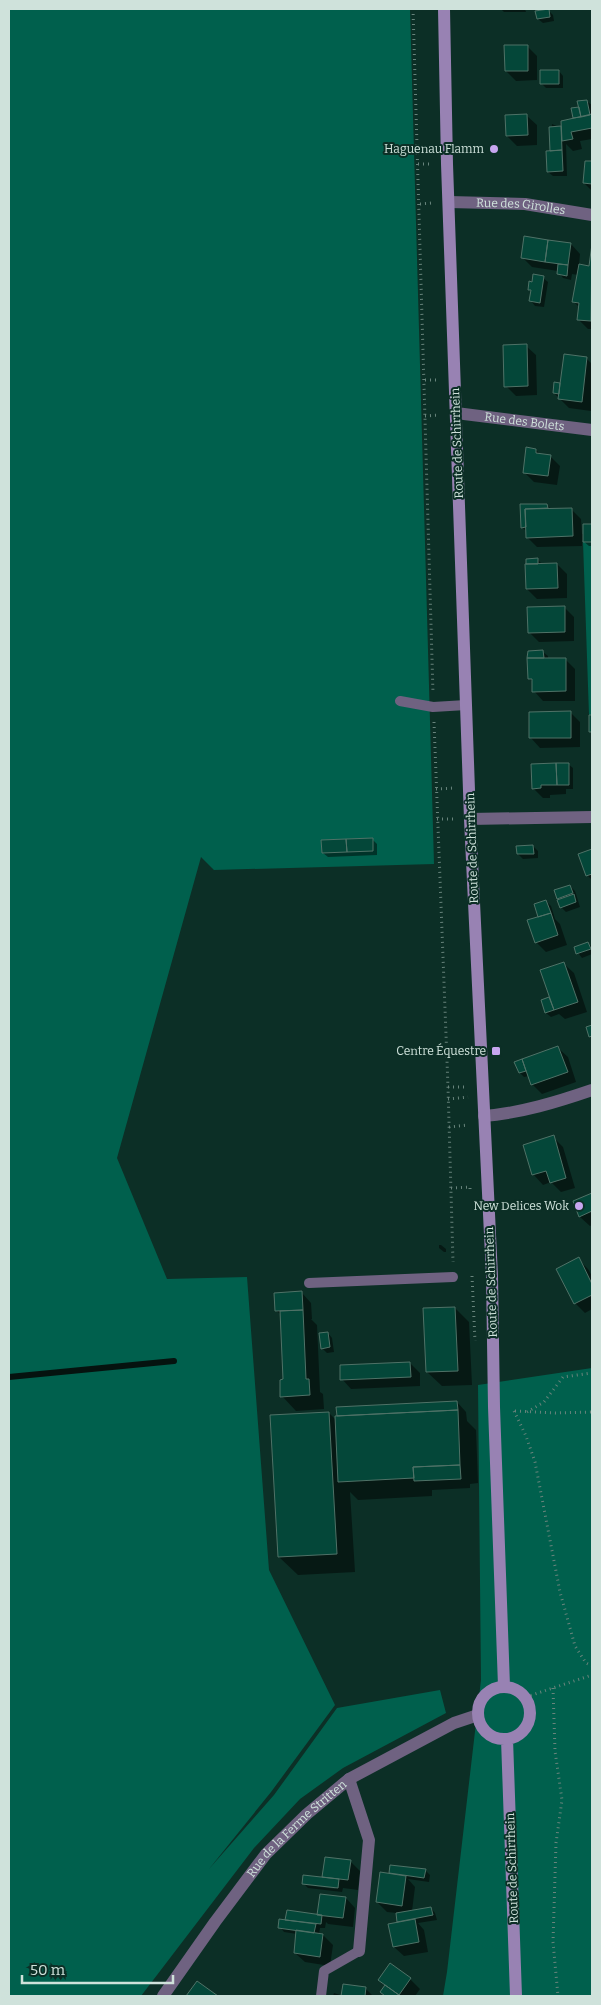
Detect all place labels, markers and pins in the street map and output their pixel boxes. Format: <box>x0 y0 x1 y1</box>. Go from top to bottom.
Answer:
place label: Haguenau Flamm <box>384 142 485 156</box>
marker: Haguenau Flamm <box>488 143 500 155</box>
place label: Centre Équestre <box>396 1043 486 1058</box>
marker: Centre Équestre <box>490 1045 502 1057</box>
place label: New Delices Wok <box>473 1199 569 1213</box>
marker: New Delices Wok <box>573 1200 585 1212</box>

